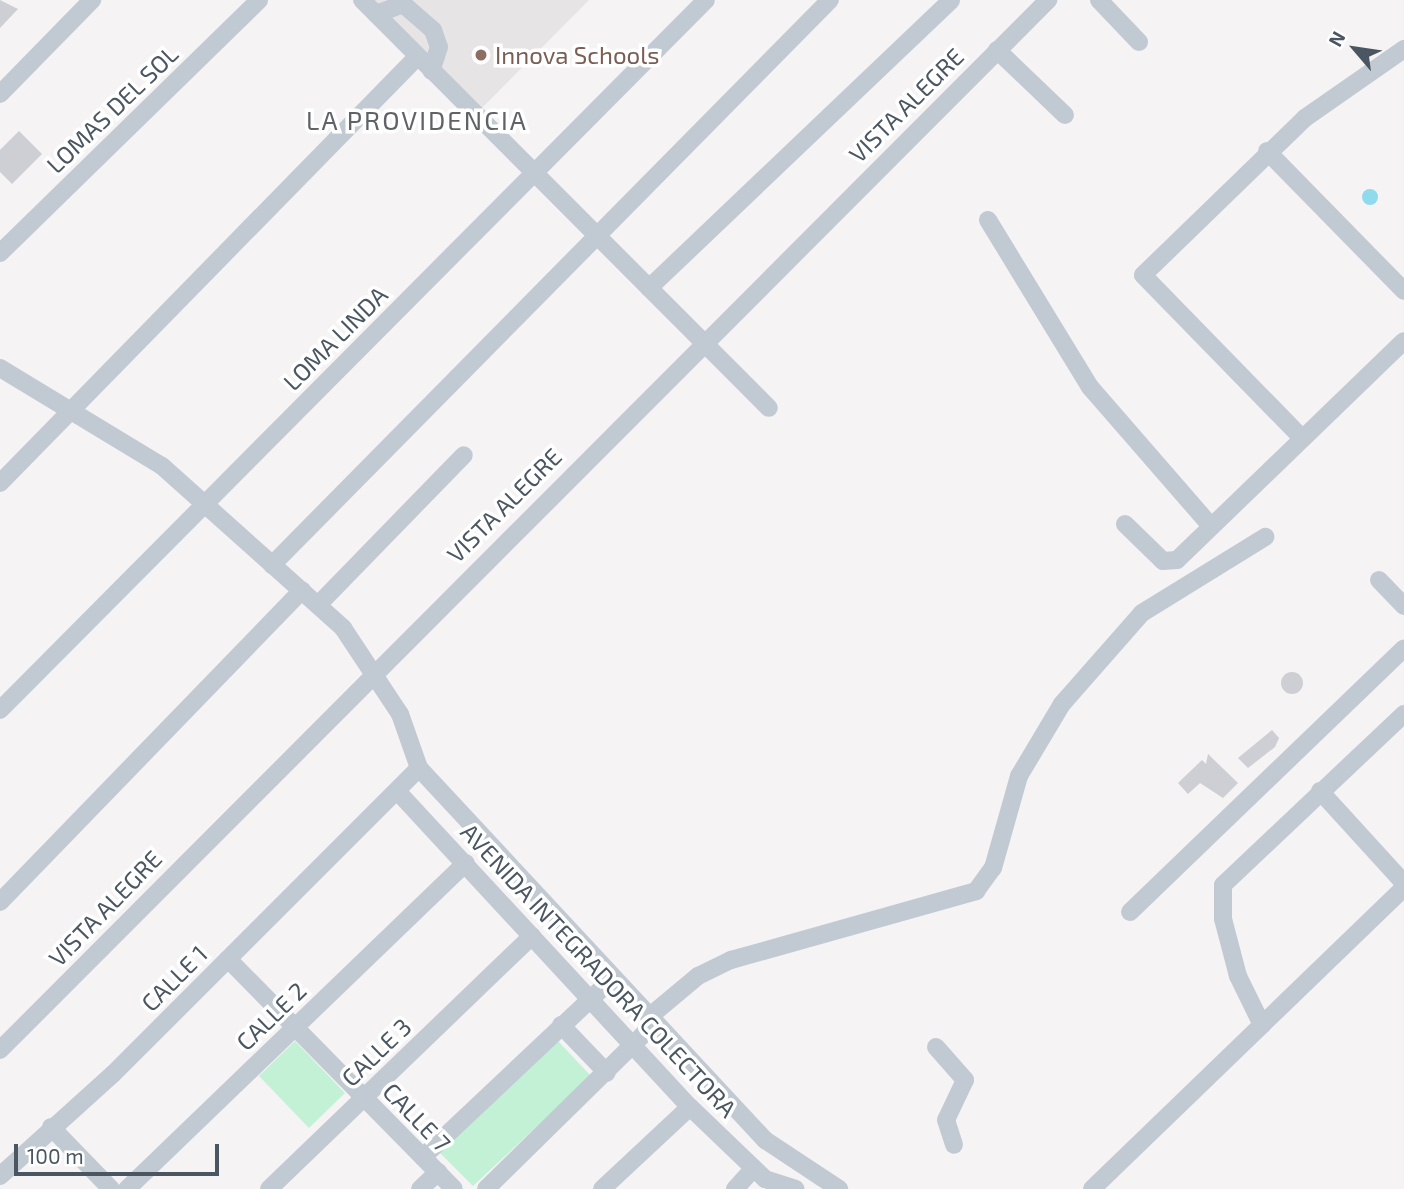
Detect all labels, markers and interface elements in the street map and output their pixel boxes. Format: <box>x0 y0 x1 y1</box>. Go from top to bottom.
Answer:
north arrow <box>1320 14 1390 84</box>
text: N <box>1323 27 1350 50</box>
street label: LOMAS DEL SOL <box>40 39 184 179</box>
place label: Innova Schools <box>495 41 660 69</box>
street label: VISTA ALEGRE <box>842 41 970 169</box>
marker: Innova Schools <box>473 47 489 63</box>
district label: LA PROVIDENCIA <box>307 104 527 136</box>
street label: LOMA LINDA <box>277 280 393 396</box>
street label: VISTA ALEGRE <box>440 441 568 569</box>
street label: AVENIDA INTEGRADORA COLECTORA <box>455 817 743 1123</box>
street label: VISTA ALEGRE <box>42 844 168 972</box>
street label: CALLE 1 <box>135 939 213 1017</box>
street label: CALLE 2 <box>230 976 312 1056</box>
street label: CALLE 3 <box>335 1012 417 1092</box>
street label: CALLE 7 <box>377 1077 457 1157</box>
scale bar <box>18 1130 222 1174</box>
text: 100 m <box>27 1143 84 1168</box>

